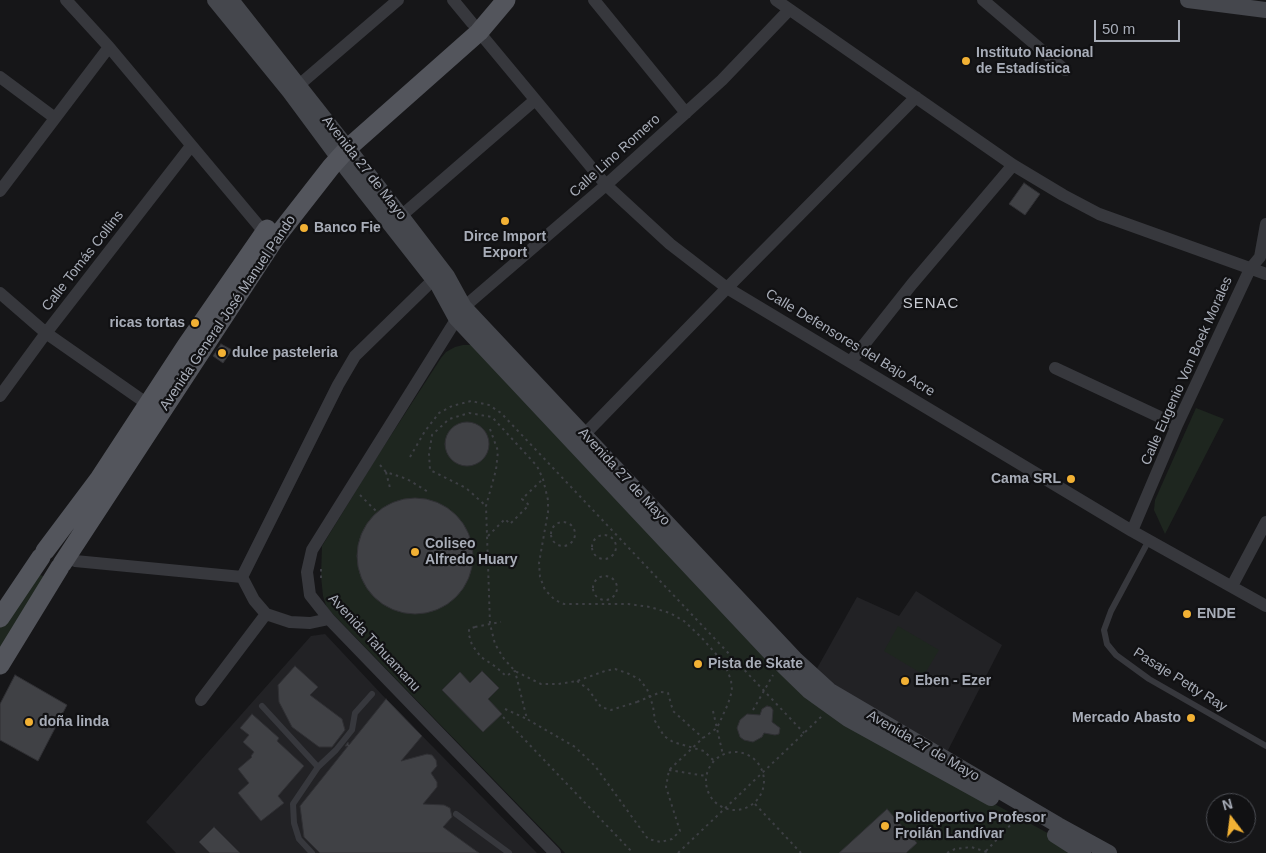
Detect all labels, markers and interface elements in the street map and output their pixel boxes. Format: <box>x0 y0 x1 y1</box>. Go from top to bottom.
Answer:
scale bar <box>1096 10 1182 42</box>
text: 50 m <box>1102 20 1135 37</box>
place label: Instituto Nacional de Estadística <box>976 45 1093 78</box>
marker: Instituto Nacional de Estadística <box>960 55 972 67</box>
street label: Calle Lino Romero <box>566 111 664 201</box>
street label: Avenida 27 de Mayo <box>318 113 410 223</box>
street label: Calle Tomás Collins <box>39 207 127 315</box>
street label: Avenida General José Manuel Pando <box>156 212 300 414</box>
marker: Dirce Import Export <box>499 215 511 227</box>
place label: Banco Fie <box>314 220 381 236</box>
marker: Banco Fie <box>298 222 310 234</box>
place label: Dirce Import Export <box>464 229 546 262</box>
street label: Calle Eugenio Von Boek Morales <box>1138 274 1236 468</box>
street label: Calle Defensores del Bajo Acre <box>762 286 938 400</box>
district label: SENAC <box>902 295 960 313</box>
place label: ricas tortas <box>110 315 185 331</box>
marker: ricas tortas <box>189 317 201 329</box>
place label: dulce pasteleria <box>232 345 338 361</box>
marker: dulce pasteleria <box>216 347 228 359</box>
street label: Avenida 27 de Mayo <box>574 425 674 529</box>
place label: Cama SRL <box>991 471 1061 487</box>
marker: Cama SRL <box>1065 473 1077 485</box>
place label: Coliseo Alfredo Huary <box>425 536 518 568</box>
marker: Coliseo Alfredo Huary <box>409 546 421 558</box>
street label: Avenida Tahuamanu <box>324 591 424 695</box>
place label: ENDE <box>1197 606 1236 622</box>
marker: ENDE <box>1181 608 1193 620</box>
street label: Pasaje Petty Ray <box>1130 644 1230 716</box>
place label: Pista de Skate <box>708 656 803 672</box>
marker: Pista de Skate <box>692 658 704 670</box>
place label: Eben - Ezer <box>915 673 991 689</box>
marker: Eben - Ezer <box>899 675 911 687</box>
street label: Avenida 27 de Mayo <box>864 707 982 785</box>
place label: Mercado Abasto <box>1072 710 1181 726</box>
marker: Mercado Abasto <box>1185 712 1197 724</box>
place label: doña linda <box>39 714 109 730</box>
marker: doña linda <box>23 716 35 728</box>
north arrow <box>1206 793 1256 843</box>
text: N <box>1220 795 1234 814</box>
place label: Polideportivo Profesor Froilán Landívar <box>895 810 1046 842</box>
marker: Polideportivo Profesor Froilán Landívar <box>879 820 891 832</box>

